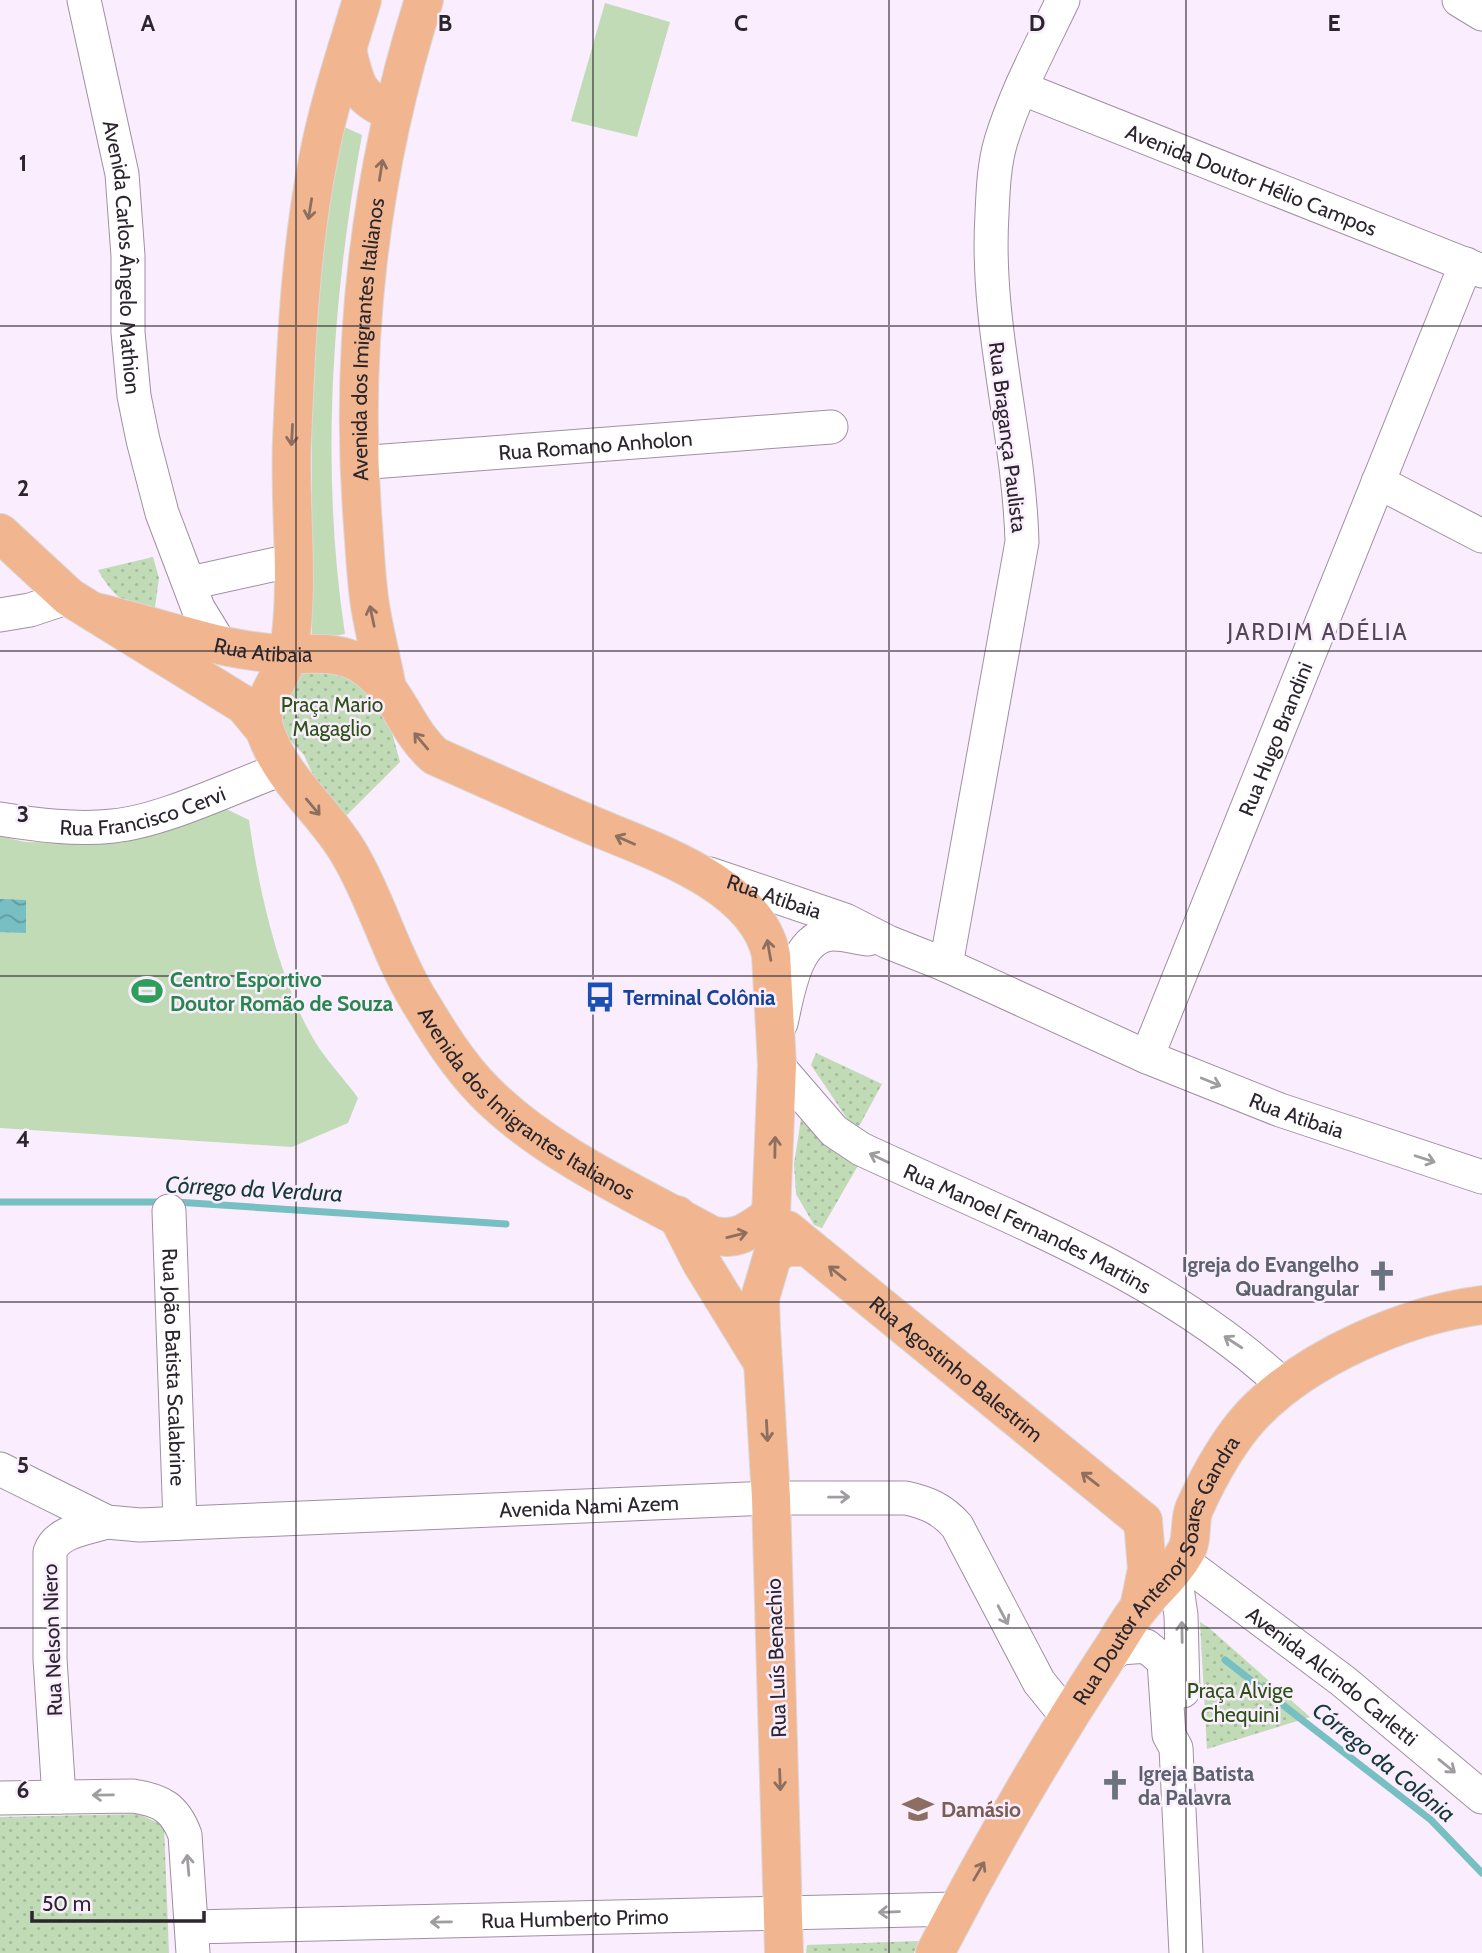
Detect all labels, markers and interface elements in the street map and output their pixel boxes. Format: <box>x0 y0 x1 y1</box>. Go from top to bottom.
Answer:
text: A <box>141 9 156 37</box>
text: B <box>438 9 452 37</box>
text: C <box>734 9 748 37</box>
text: D <box>1029 9 1045 37</box>
text: E <box>1327 9 1341 37</box>
street label: Avenida Carlos Ângelo Mathion <box>98 118 146 395</box>
street label: Avenida Doutor Hélio Campos <box>1122 118 1381 241</box>
text: 1 <box>19 149 27 177</box>
one-way arrow <box>375 160 388 182</box>
street label: Avenida dos Imigrantes Italianos <box>346 196 389 482</box>
one-way arrow <box>303 197 316 219</box>
street label: Rua Bragança Paulista <box>984 340 1032 534</box>
one-way arrow <box>286 423 299 446</box>
street label: Rua Romano Anholon <box>497 425 693 465</box>
text: 2 <box>17 474 29 502</box>
one-way arrow <box>365 605 379 628</box>
district label: JARDIM ADÉLIA <box>1226 617 1409 646</box>
street label: Rua Atibaia <box>212 632 312 667</box>
street label: Rua Hugo Brandini <box>1233 658 1317 819</box>
park label: Praça Mario Magaglio <box>281 692 383 741</box>
one-way arrow <box>414 733 429 751</box>
street label: Rua Francisco Cervi <box>59 780 229 840</box>
one-way arrow <box>305 797 321 815</box>
text: 3 <box>17 800 29 828</box>
one-way arrow <box>614 833 636 846</box>
street label: Rua Atibaia <box>724 868 825 924</box>
one-way arrow <box>762 939 775 962</box>
place label: Centro Esportivo Doutor Romão de Souza <box>170 967 394 1016</box>
sports icon: Centro Esportivo Doutor Romão de Souza <box>130 974 164 1008</box>
bus stop icon: Terminal Colônia <box>583 980 617 1014</box>
place label: Terminal Colônia <box>623 985 776 1010</box>
street label: Avenida dos Imigrantes Italianos <box>413 1002 640 1205</box>
one-way arrow <box>1199 1077 1221 1090</box>
street label: Rua Atibaia <box>1246 1087 1347 1143</box>
text: 4 <box>16 1125 30 1153</box>
one-way arrow <box>769 1136 782 1159</box>
one-way arrow <box>869 1151 891 1164</box>
one-way arrow <box>1413 1153 1435 1166</box>
street label: Rua Manoel Fernandes Martins <box>900 1158 1156 1299</box>
water label: Córrego da Verdura <box>164 1170 344 1208</box>
one-way arrow <box>725 1228 747 1241</box>
street label: Rua João Batista Scalabrine <box>158 1247 191 1487</box>
place label: Igreja do Evangelho Quadrangular <box>1182 1252 1359 1301</box>
church icon: Igreja do Evangelho Quadrangular <box>1365 1259 1399 1293</box>
one-way arrow <box>829 1265 847 1281</box>
street label: Rua Agostinho Balestrim <box>865 1290 1048 1447</box>
one-way arrow <box>1224 1334 1243 1349</box>
one-way arrow <box>761 1419 774 1442</box>
street label: Rua Doutor Antenor Soares Gandra <box>1067 1431 1244 1709</box>
text: 5 <box>17 1451 29 1479</box>
one-way arrow <box>1081 1471 1099 1486</box>
street label: Avenida Nami Azem <box>499 1489 679 1522</box>
one-way arrow <box>827 1490 850 1504</box>
street label: Rua Nelson Niero <box>37 1563 67 1717</box>
street label: Rua Luís Benachio <box>761 1578 791 1738</box>
street label: Avenida Alcindo Carletti <box>1242 1601 1423 1751</box>
one-way arrow <box>996 1605 1010 1625</box>
one-way arrow <box>1175 1621 1188 1644</box>
park label: Praça Alvige Chequini <box>1187 1678 1293 1727</box>
water label: Córrego da Colônia <box>1307 1696 1461 1828</box>
one-way arrow <box>1438 1758 1456 1774</box>
place label: Igreja Batista da Palavra <box>1138 1761 1255 1810</box>
church icon: Igreja Batista da Palavra <box>1098 1768 1132 1802</box>
one-way arrow <box>773 1769 786 1792</box>
text: 6 <box>17 1776 29 1804</box>
one-way arrow <box>92 1788 115 1802</box>
school or university icon: Damásio <box>901 1792 935 1826</box>
place label: Damásio <box>941 1797 1021 1822</box>
one-way arrow <box>181 1854 194 1877</box>
one-way arrow <box>972 1862 986 1882</box>
scale bar <box>32 1880 203 1924</box>
text: 50 m <box>42 1891 91 1916</box>
street label: Rua Humberto Primo <box>481 1903 669 1933</box>
one-way arrow <box>878 1905 901 1918</box>
one-way arrow <box>430 1916 453 1929</box>

